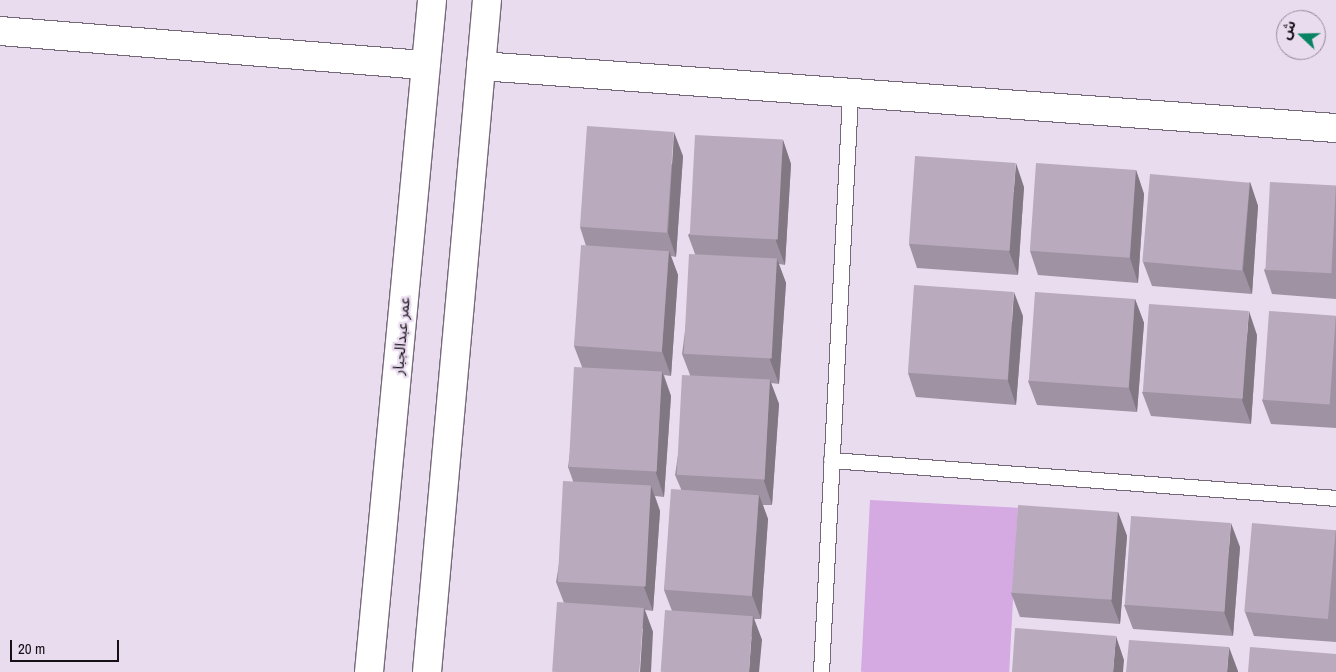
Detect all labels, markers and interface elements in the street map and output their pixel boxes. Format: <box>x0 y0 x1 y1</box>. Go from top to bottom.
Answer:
north arrow <box>1276 10 1326 60</box>
text: ش <box>1276 18 1300 42</box>
street label: عمر عبدالجبار <box>389 296 413 376</box>
scale bar <box>12 630 121 662</box>
text: 20 m <box>18 638 45 659</box>

